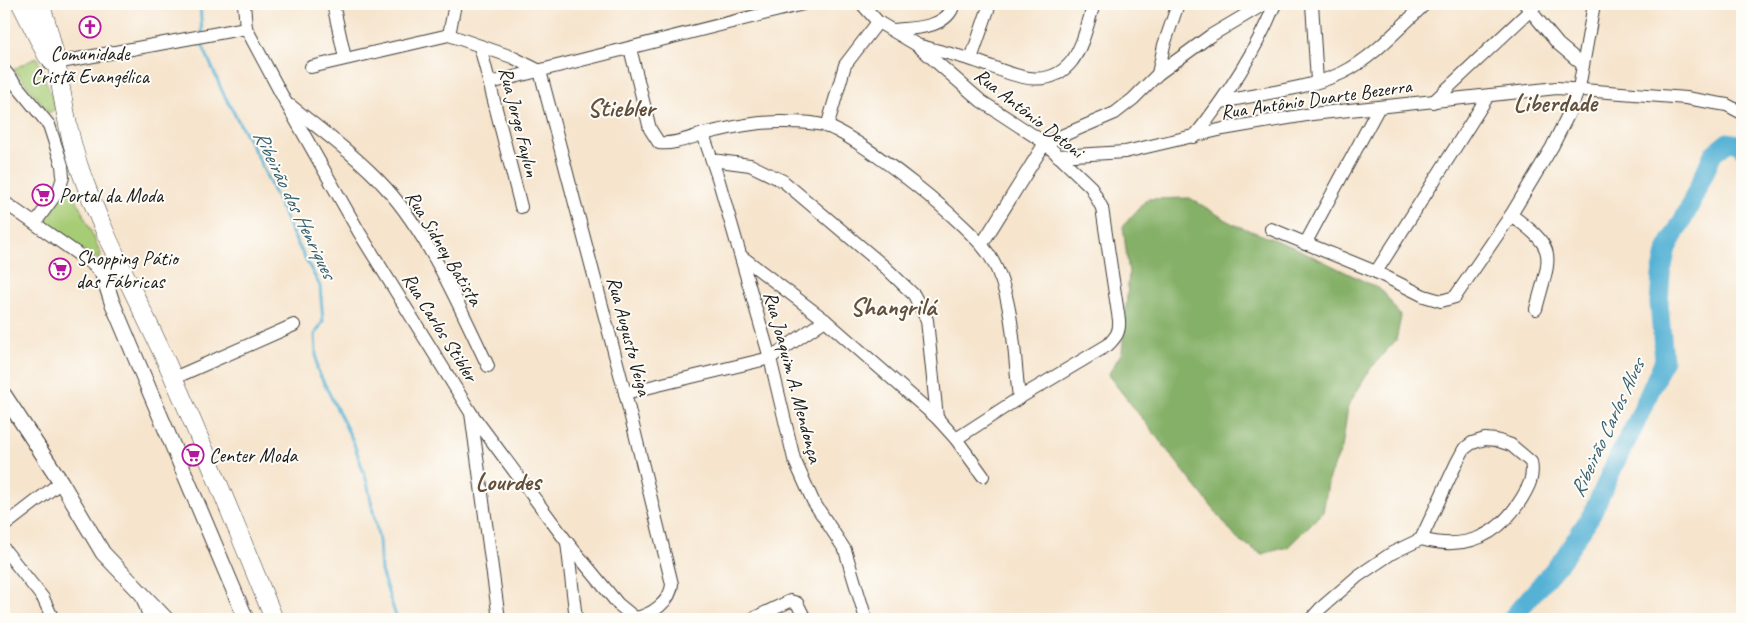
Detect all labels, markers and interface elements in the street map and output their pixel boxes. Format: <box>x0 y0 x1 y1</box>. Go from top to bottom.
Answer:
church icon: Comunidade Cristã Evangélica <box>78 15 102 39</box>
place label: Comunidade Cristã Evangélica <box>31 41 151 89</box>
street label: Rua Antônio Detoni <box>969 63 1090 165</box>
street label: Rua Jorge Faylun <box>493 64 545 180</box>
street label: Rua Antônio Duarte Bezerra <box>1219 73 1415 125</box>
district label: Liberdade <box>1513 87 1599 119</box>
district label: Stiebler <box>587 92 658 124</box>
water label: Ribeirão dos Henriques <box>248 126 344 286</box>
supermarket icon: Portal da Moda <box>31 183 55 207</box>
place label: Portal da Moda <box>59 183 165 208</box>
street label: Rua Sidney Batista <box>400 186 489 311</box>
place label: Shopping Pátio das Fábricas <box>76 246 180 294</box>
supermarket icon: Shopping Pátio das Fábricas <box>48 257 72 281</box>
street label: Rua Carlos Stibler <box>397 268 484 388</box>
street label: Rua Augusto Veiga <box>601 274 657 400</box>
street label: Rua Joaquim A. Mendonça <box>758 288 828 467</box>
district label: Shangrilá <box>850 291 939 323</box>
water label: Ribeirão Carlos Alves <box>1564 352 1652 501</box>
supermarket icon: Center Moda <box>181 443 205 467</box>
place label: Center Moda <box>209 443 298 468</box>
district label: Lourdes <box>475 466 543 498</box>

